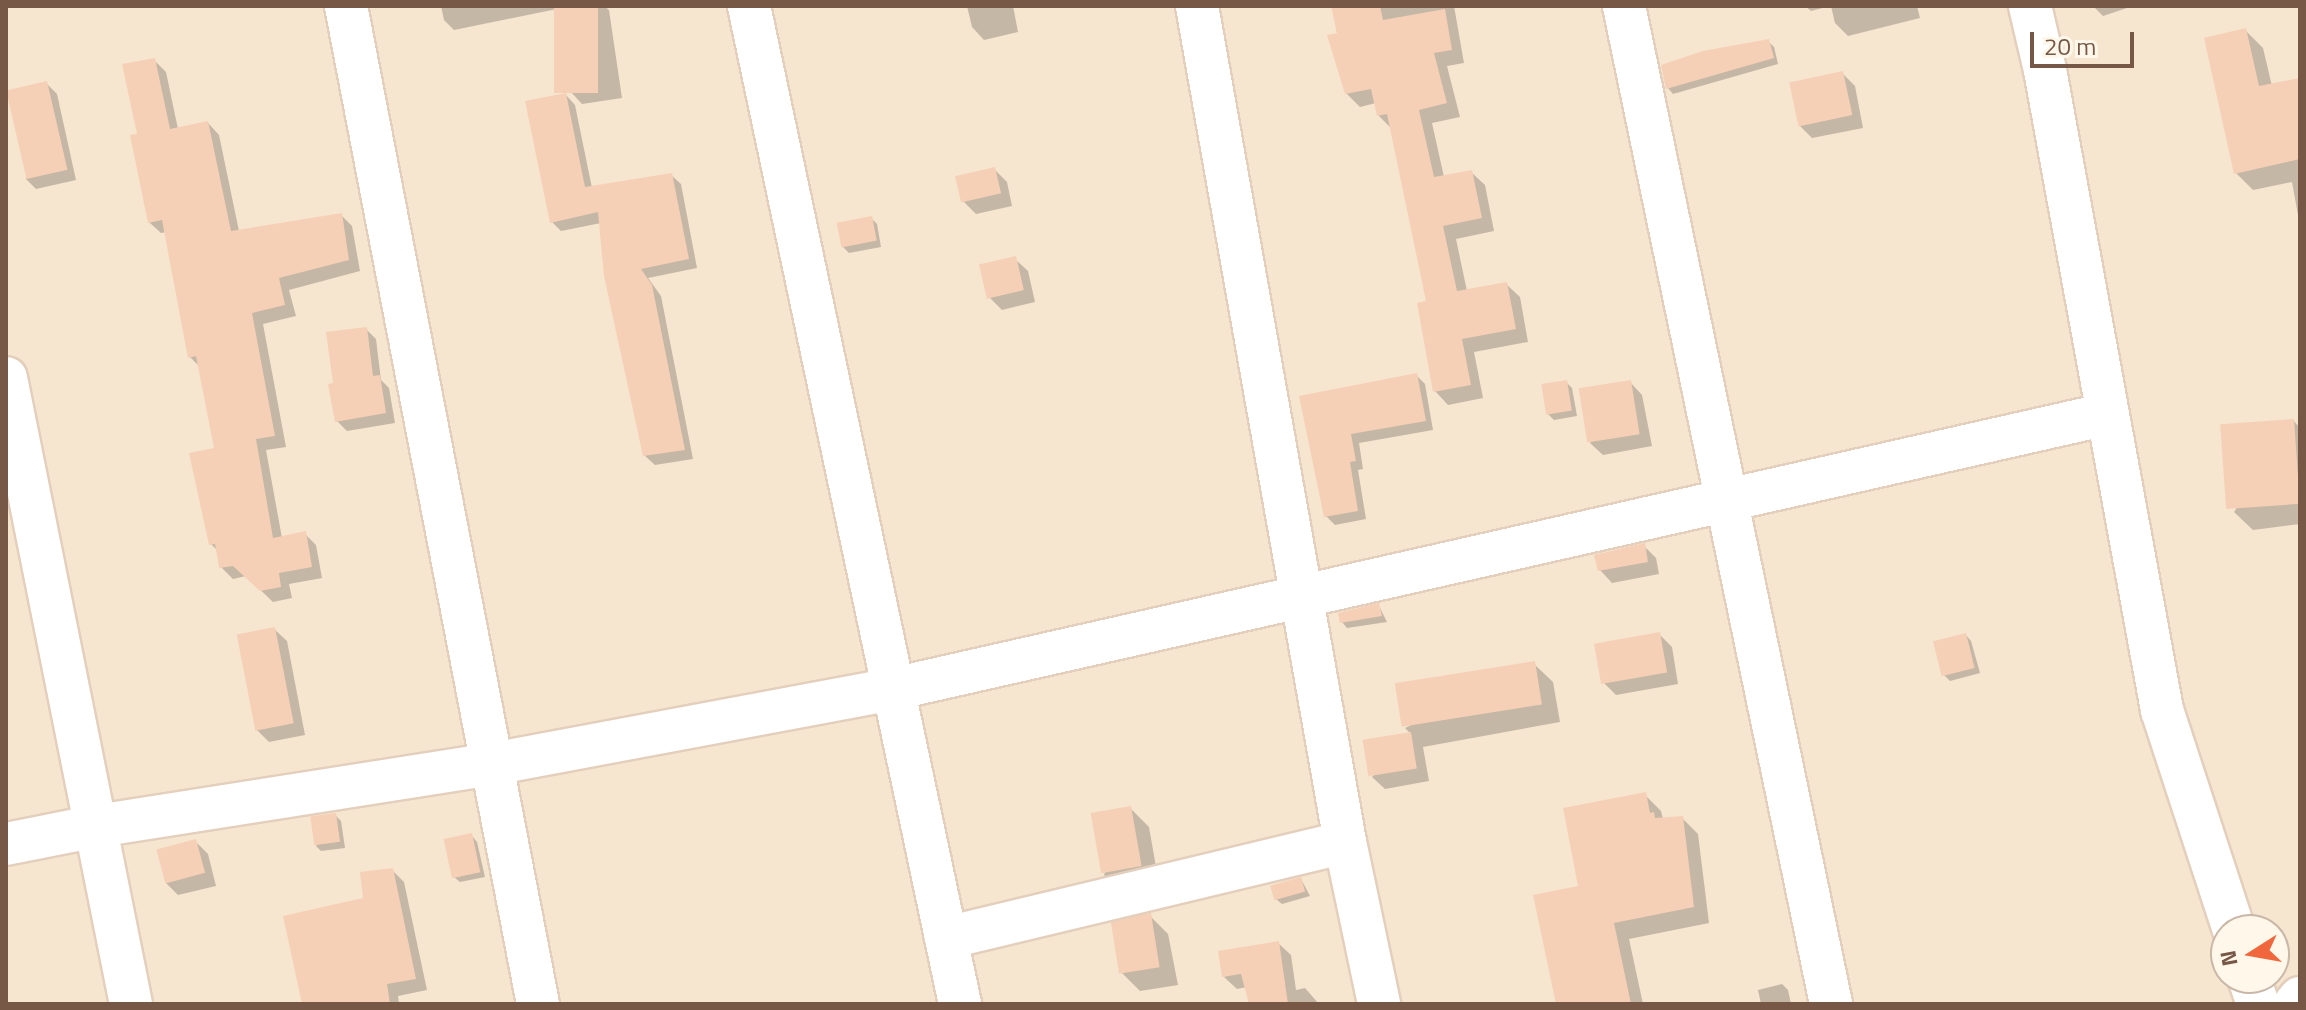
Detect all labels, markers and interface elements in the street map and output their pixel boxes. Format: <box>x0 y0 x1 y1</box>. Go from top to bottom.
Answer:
scale bar <box>2034 16 2138 66</box>
text: 20 m <box>2044 28 2096 64</box>
north arrow <box>2210 914 2290 994</box>
text: N <box>2210 947 2247 969</box>

